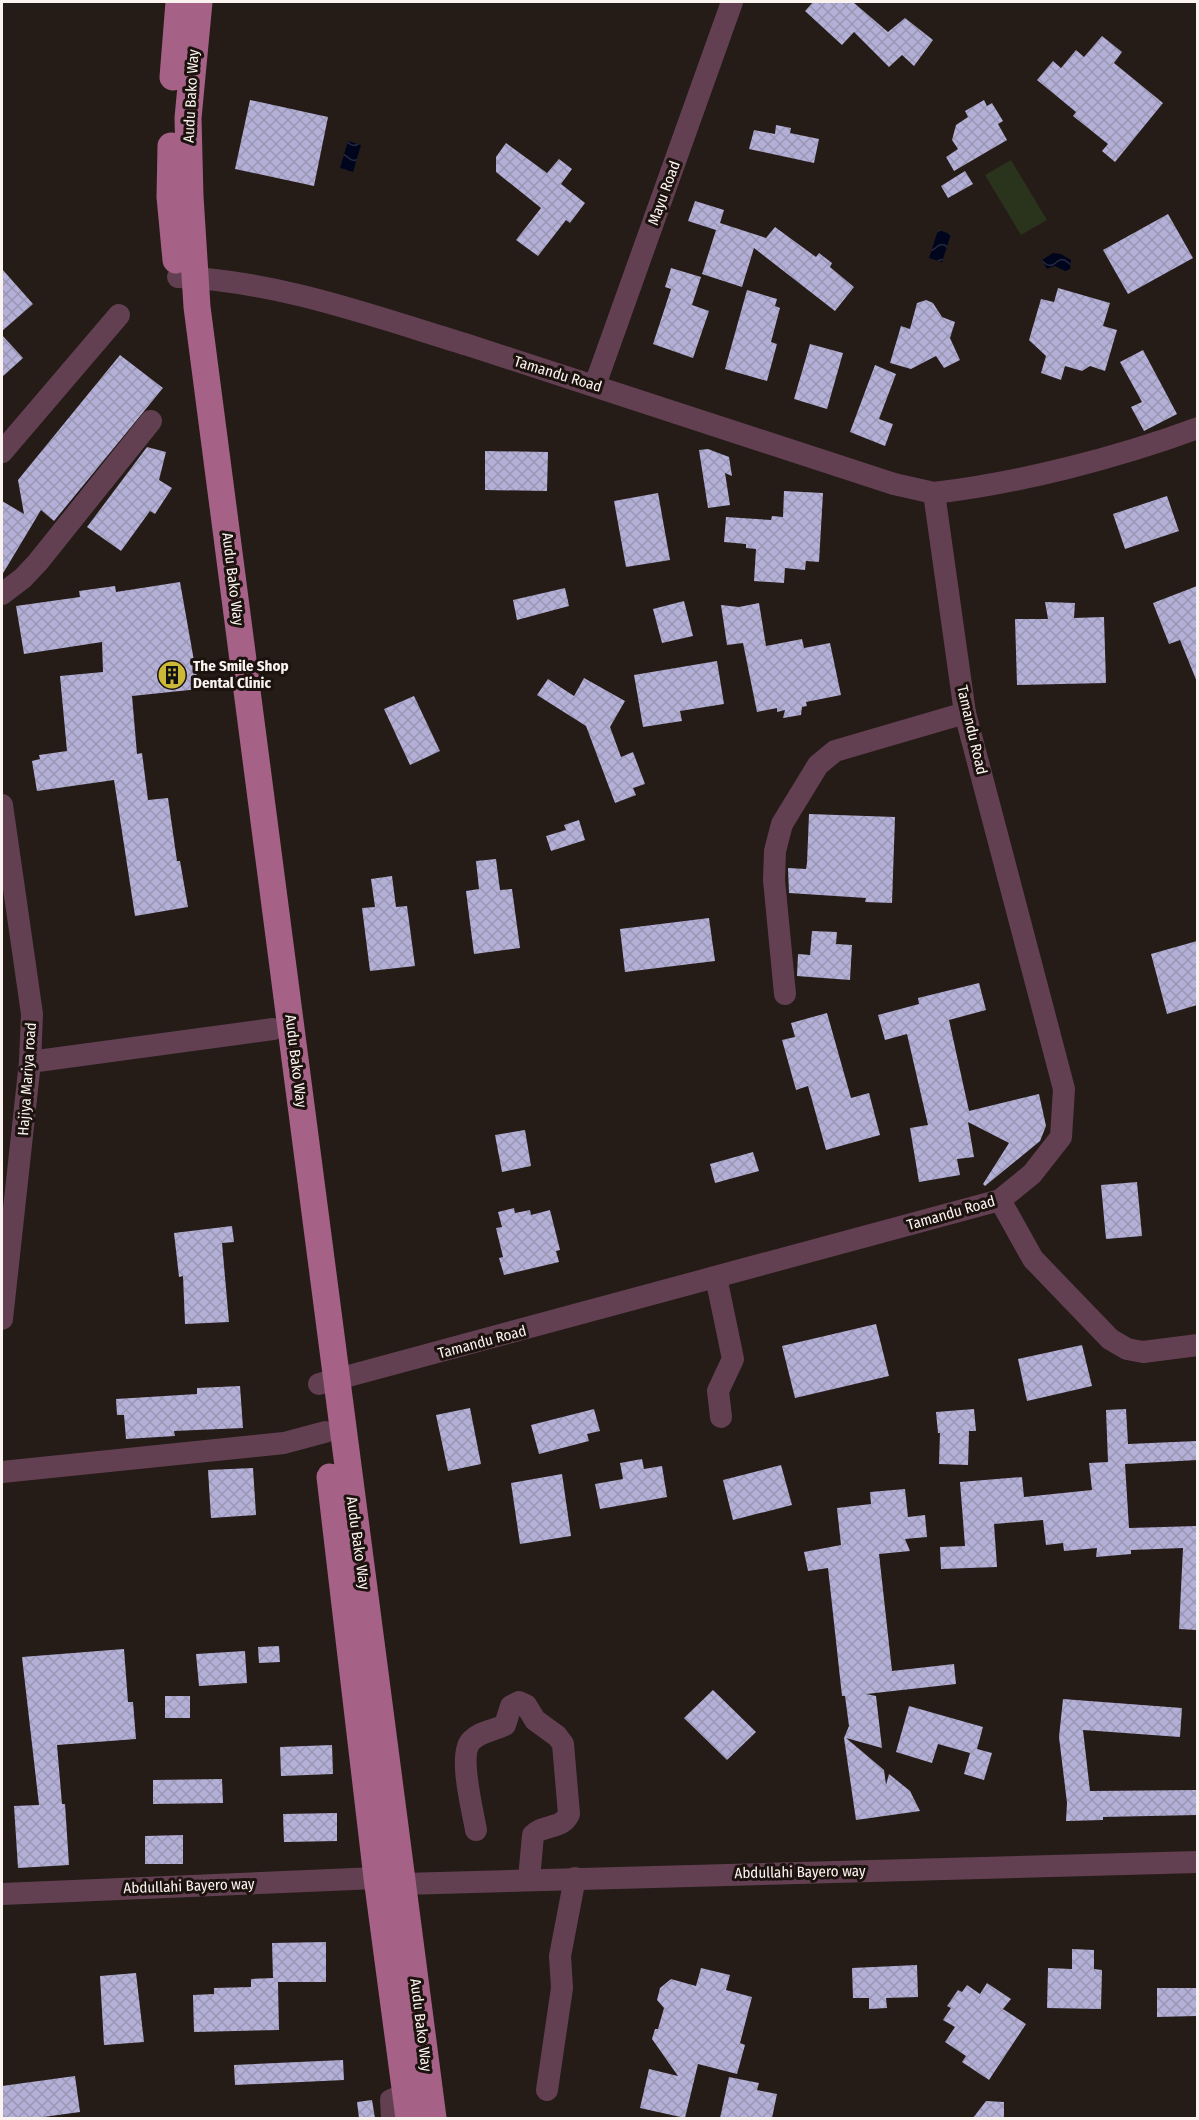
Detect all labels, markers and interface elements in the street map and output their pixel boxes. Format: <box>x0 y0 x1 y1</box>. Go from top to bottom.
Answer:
street label: Audu Bako Way <box>180 49 202 143</box>
street label: Mayu Road <box>644 158 684 228</box>
street label: Tamandu Road <box>512 352 604 396</box>
street label: Audu Bako Way <box>218 531 248 627</box>
place label: The Smile Shop Dental Clinic <box>193 657 289 692</box>
building icon: The Smile Shop Dental Clinic <box>156 659 188 691</box>
street label: Tamandu Road <box>953 684 991 776</box>
street label: Audu Bako Way <box>281 1013 311 1109</box>
street label: Hajiya Mariya road <box>14 1022 40 1136</box>
street label: Tamandu Road <box>905 1192 997 1234</box>
street label: Tamandu Road <box>436 1322 528 1362</box>
street label: Audu Bako Way <box>343 1495 373 1591</box>
street label: Abdullahi Bayero way <box>734 1862 866 1882</box>
street label: Abdullahi Bayero way <box>123 1875 255 1897</box>
street label: Audu Bako Way <box>406 1977 436 2073</box>

